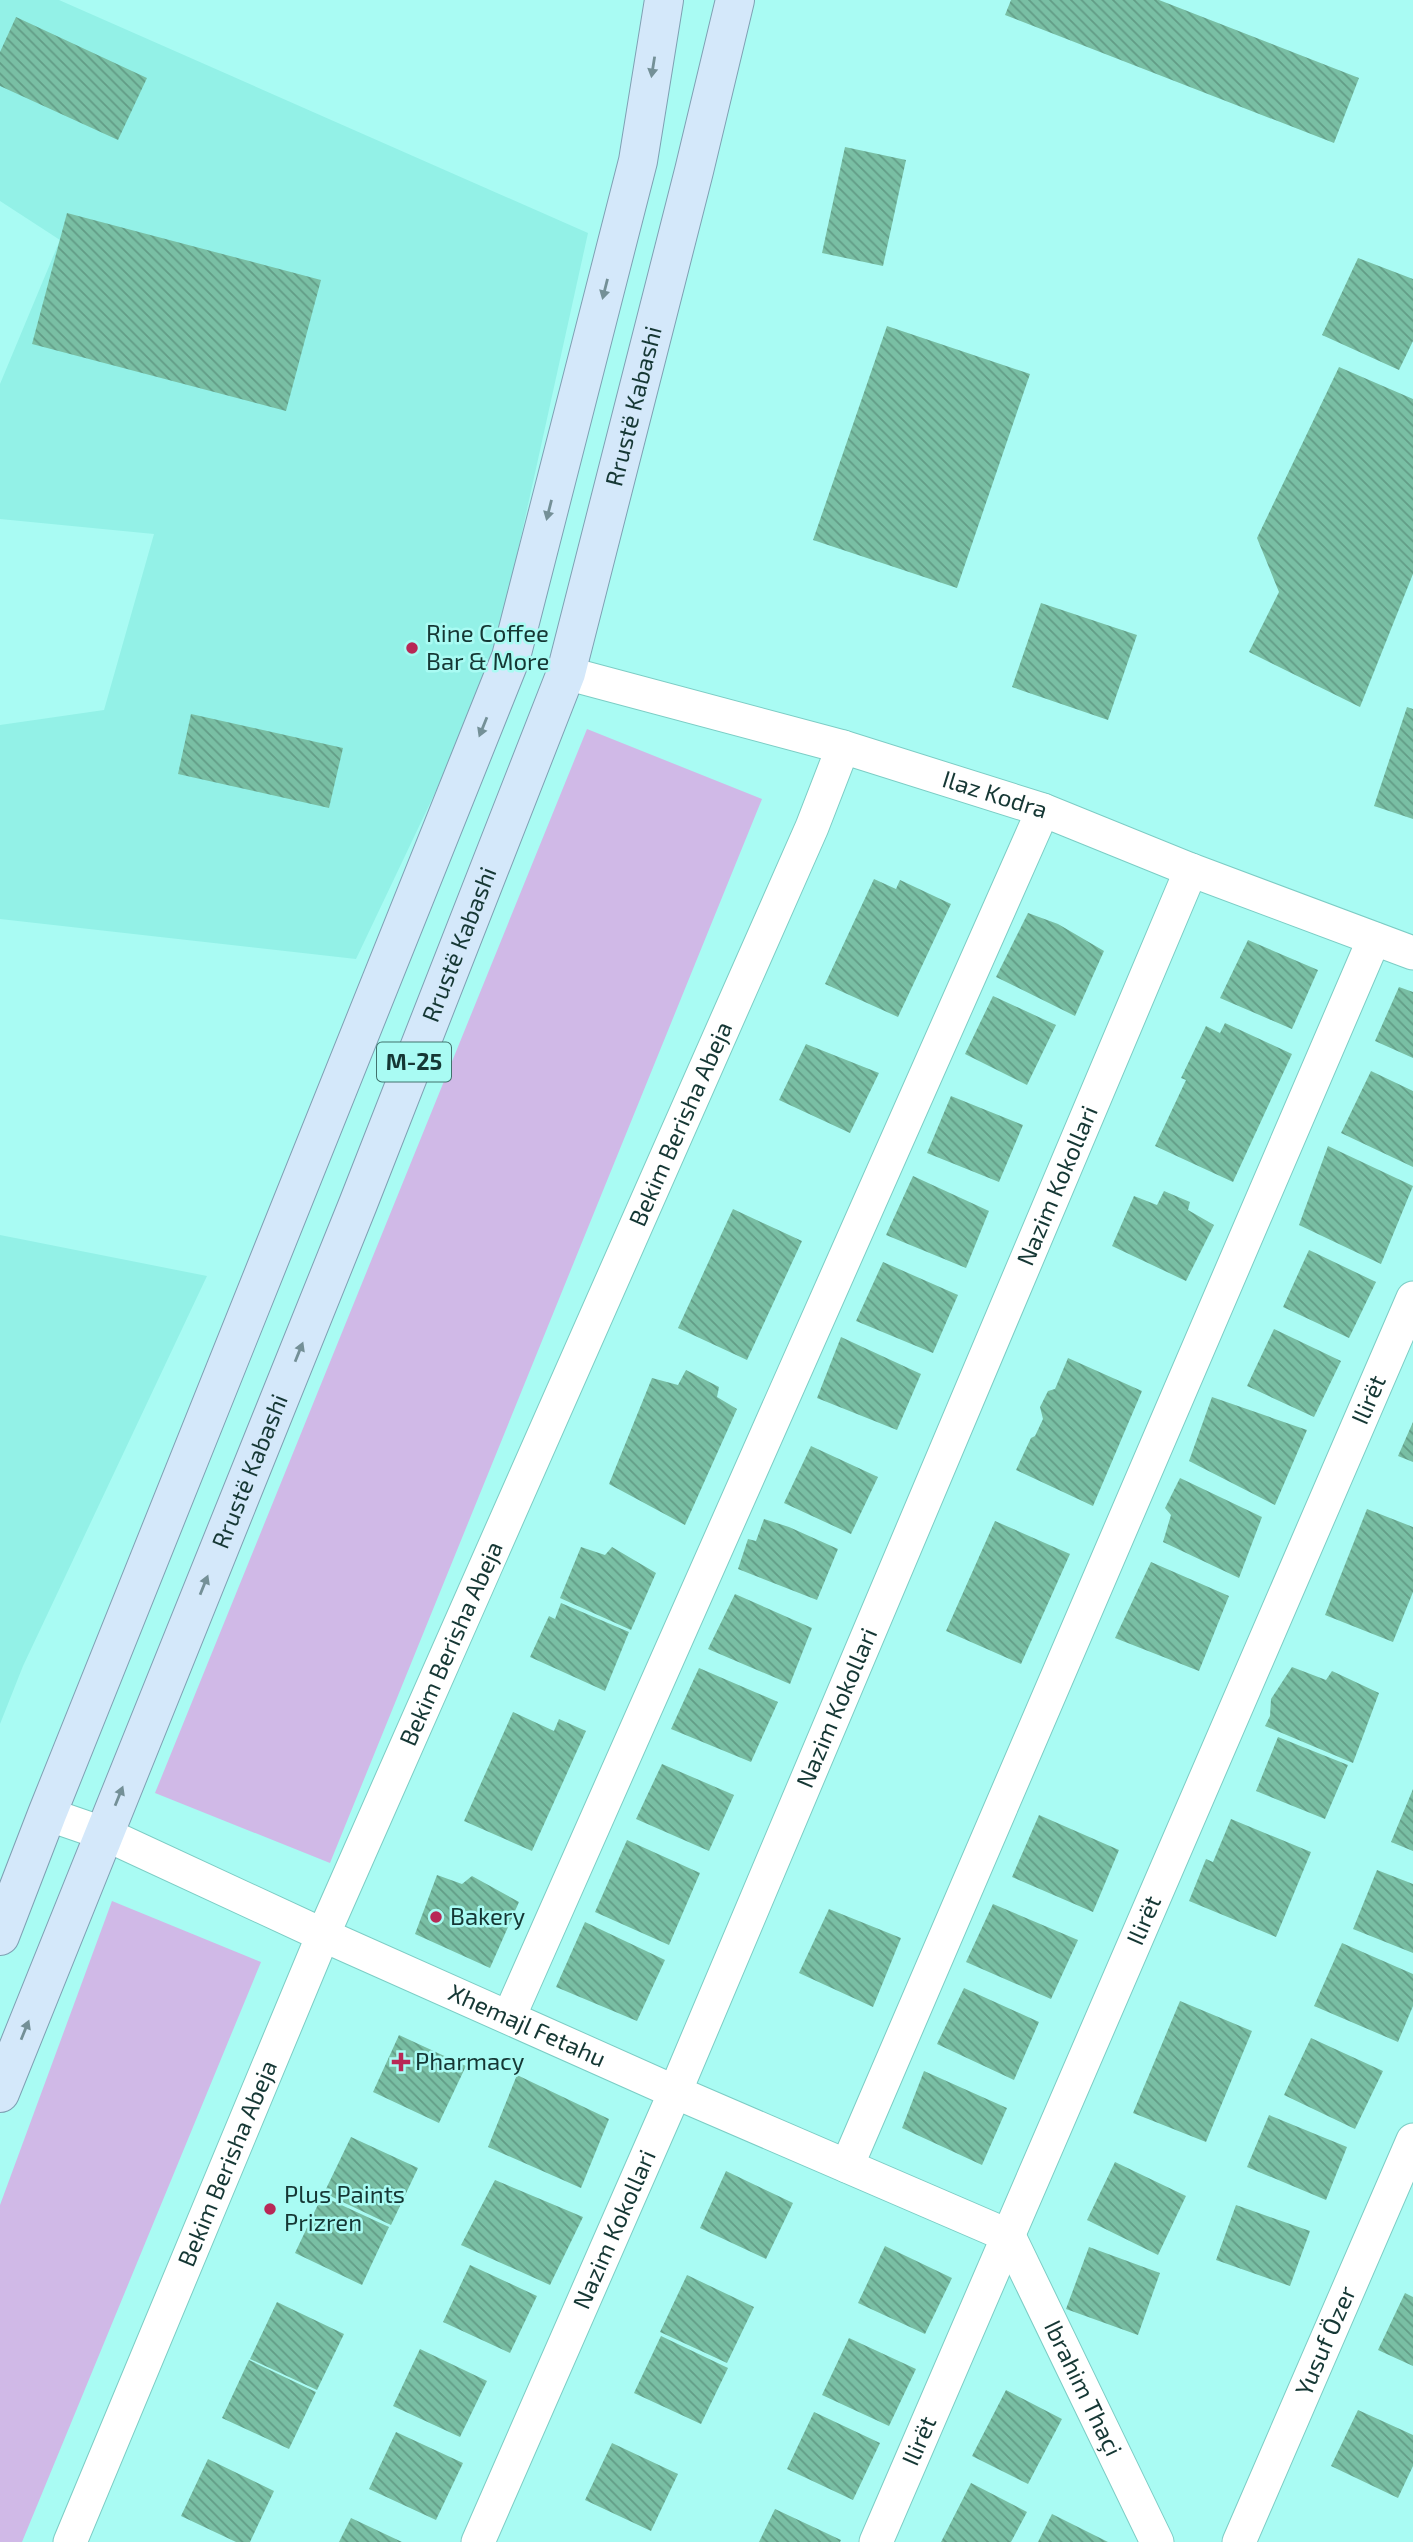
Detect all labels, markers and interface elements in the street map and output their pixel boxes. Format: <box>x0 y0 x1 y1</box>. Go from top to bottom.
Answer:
one-way arrow <box>647 56 658 78</box>
one-way arrow <box>599 279 610 301</box>
street label: Rrustë Kabashi <box>598 323 667 489</box>
one-way arrow <box>543 499 554 521</box>
place label: Rine Coffee Bar & More <box>426 618 549 675</box>
marker: Rine Coffee Bar & More <box>404 640 420 656</box>
one-way arrow <box>477 717 488 738</box>
street label: Ilaz Kodra <box>939 763 1051 824</box>
street label: Rrustë Kabashi <box>415 862 502 1026</box>
street label: Bekim Berisha Abeja <box>622 1017 737 1230</box>
road number: M-25 <box>377 1042 451 1082</box>
street label: Nazim Kokollari <box>1010 1101 1103 1269</box>
one-way arrow <box>293 1341 304 1362</box>
street label: Ilirët <box>1344 1370 1391 1428</box>
street label: Rrustë Kabashi <box>205 1389 293 1552</box>
street label: Bekim Berisha Abeja <box>392 1536 508 1750</box>
one-way arrow <box>199 1575 210 1596</box>
street label: Nazim Kokollari <box>789 1623 882 1792</box>
one-way arrow <box>114 1786 125 1807</box>
street label: Ilirët <box>1120 1891 1166 1949</box>
place label: Bakery <box>450 1901 525 1930</box>
marker: Bakery <box>428 1909 444 1925</box>
street label: Xhemajl Fetahu <box>445 1977 611 2072</box>
one-way arrow <box>20 2020 31 2041</box>
place label: Pharmacy <box>415 2046 525 2075</box>
marker: Pharmacy <box>393 2054 409 2070</box>
street label: Bekim Berisha Abeja <box>171 2056 282 2270</box>
street label: Nazim Kokollari <box>566 2145 661 2313</box>
place label: Plus Paints Prizren <box>284 2179 405 2236</box>
marker: Plus Paints Prizren <box>262 2201 278 2217</box>
street label: Yusuf Özer <box>1288 2281 1361 2400</box>
street label: Ibrahim Thaçi <box>1039 2315 1129 2460</box>
street label: Ilirët <box>895 2411 942 2469</box>

